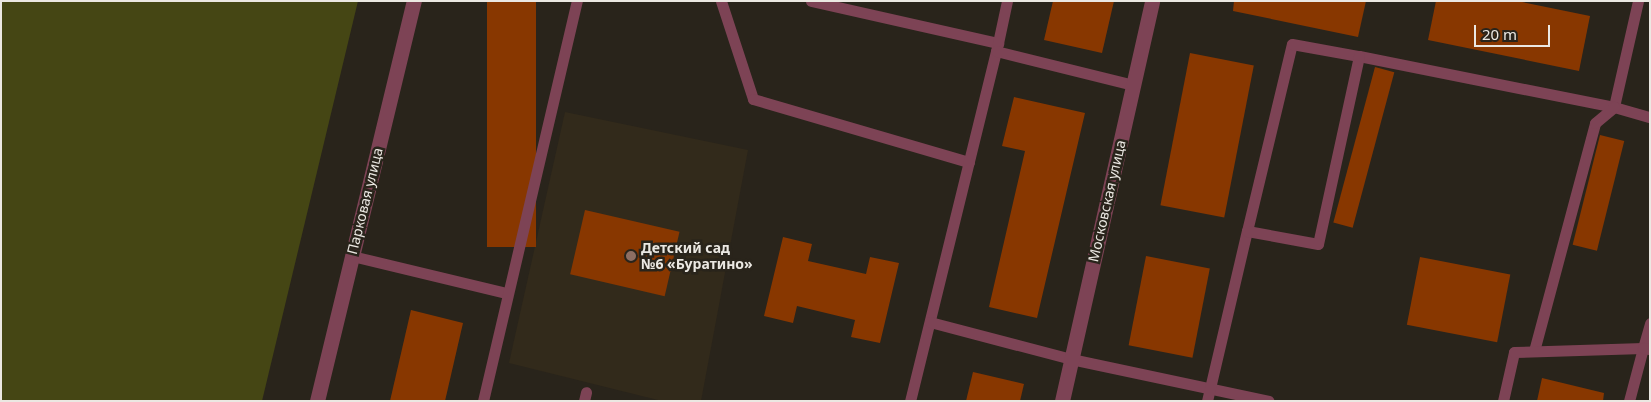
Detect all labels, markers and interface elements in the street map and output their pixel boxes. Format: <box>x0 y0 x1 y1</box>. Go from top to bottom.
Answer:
scale bar <box>1476 15 1552 47</box>
text: 20 m <box>1482 24 1517 44</box>
street label: Московская улица <box>1085 138 1129 264</box>
street label: Парковая улица <box>344 146 386 256</box>
place label: Детский сад №6 «Буратино» <box>641 240 753 272</box>
marker: Детский сад №6 «Буратино» <box>625 250 637 262</box>

